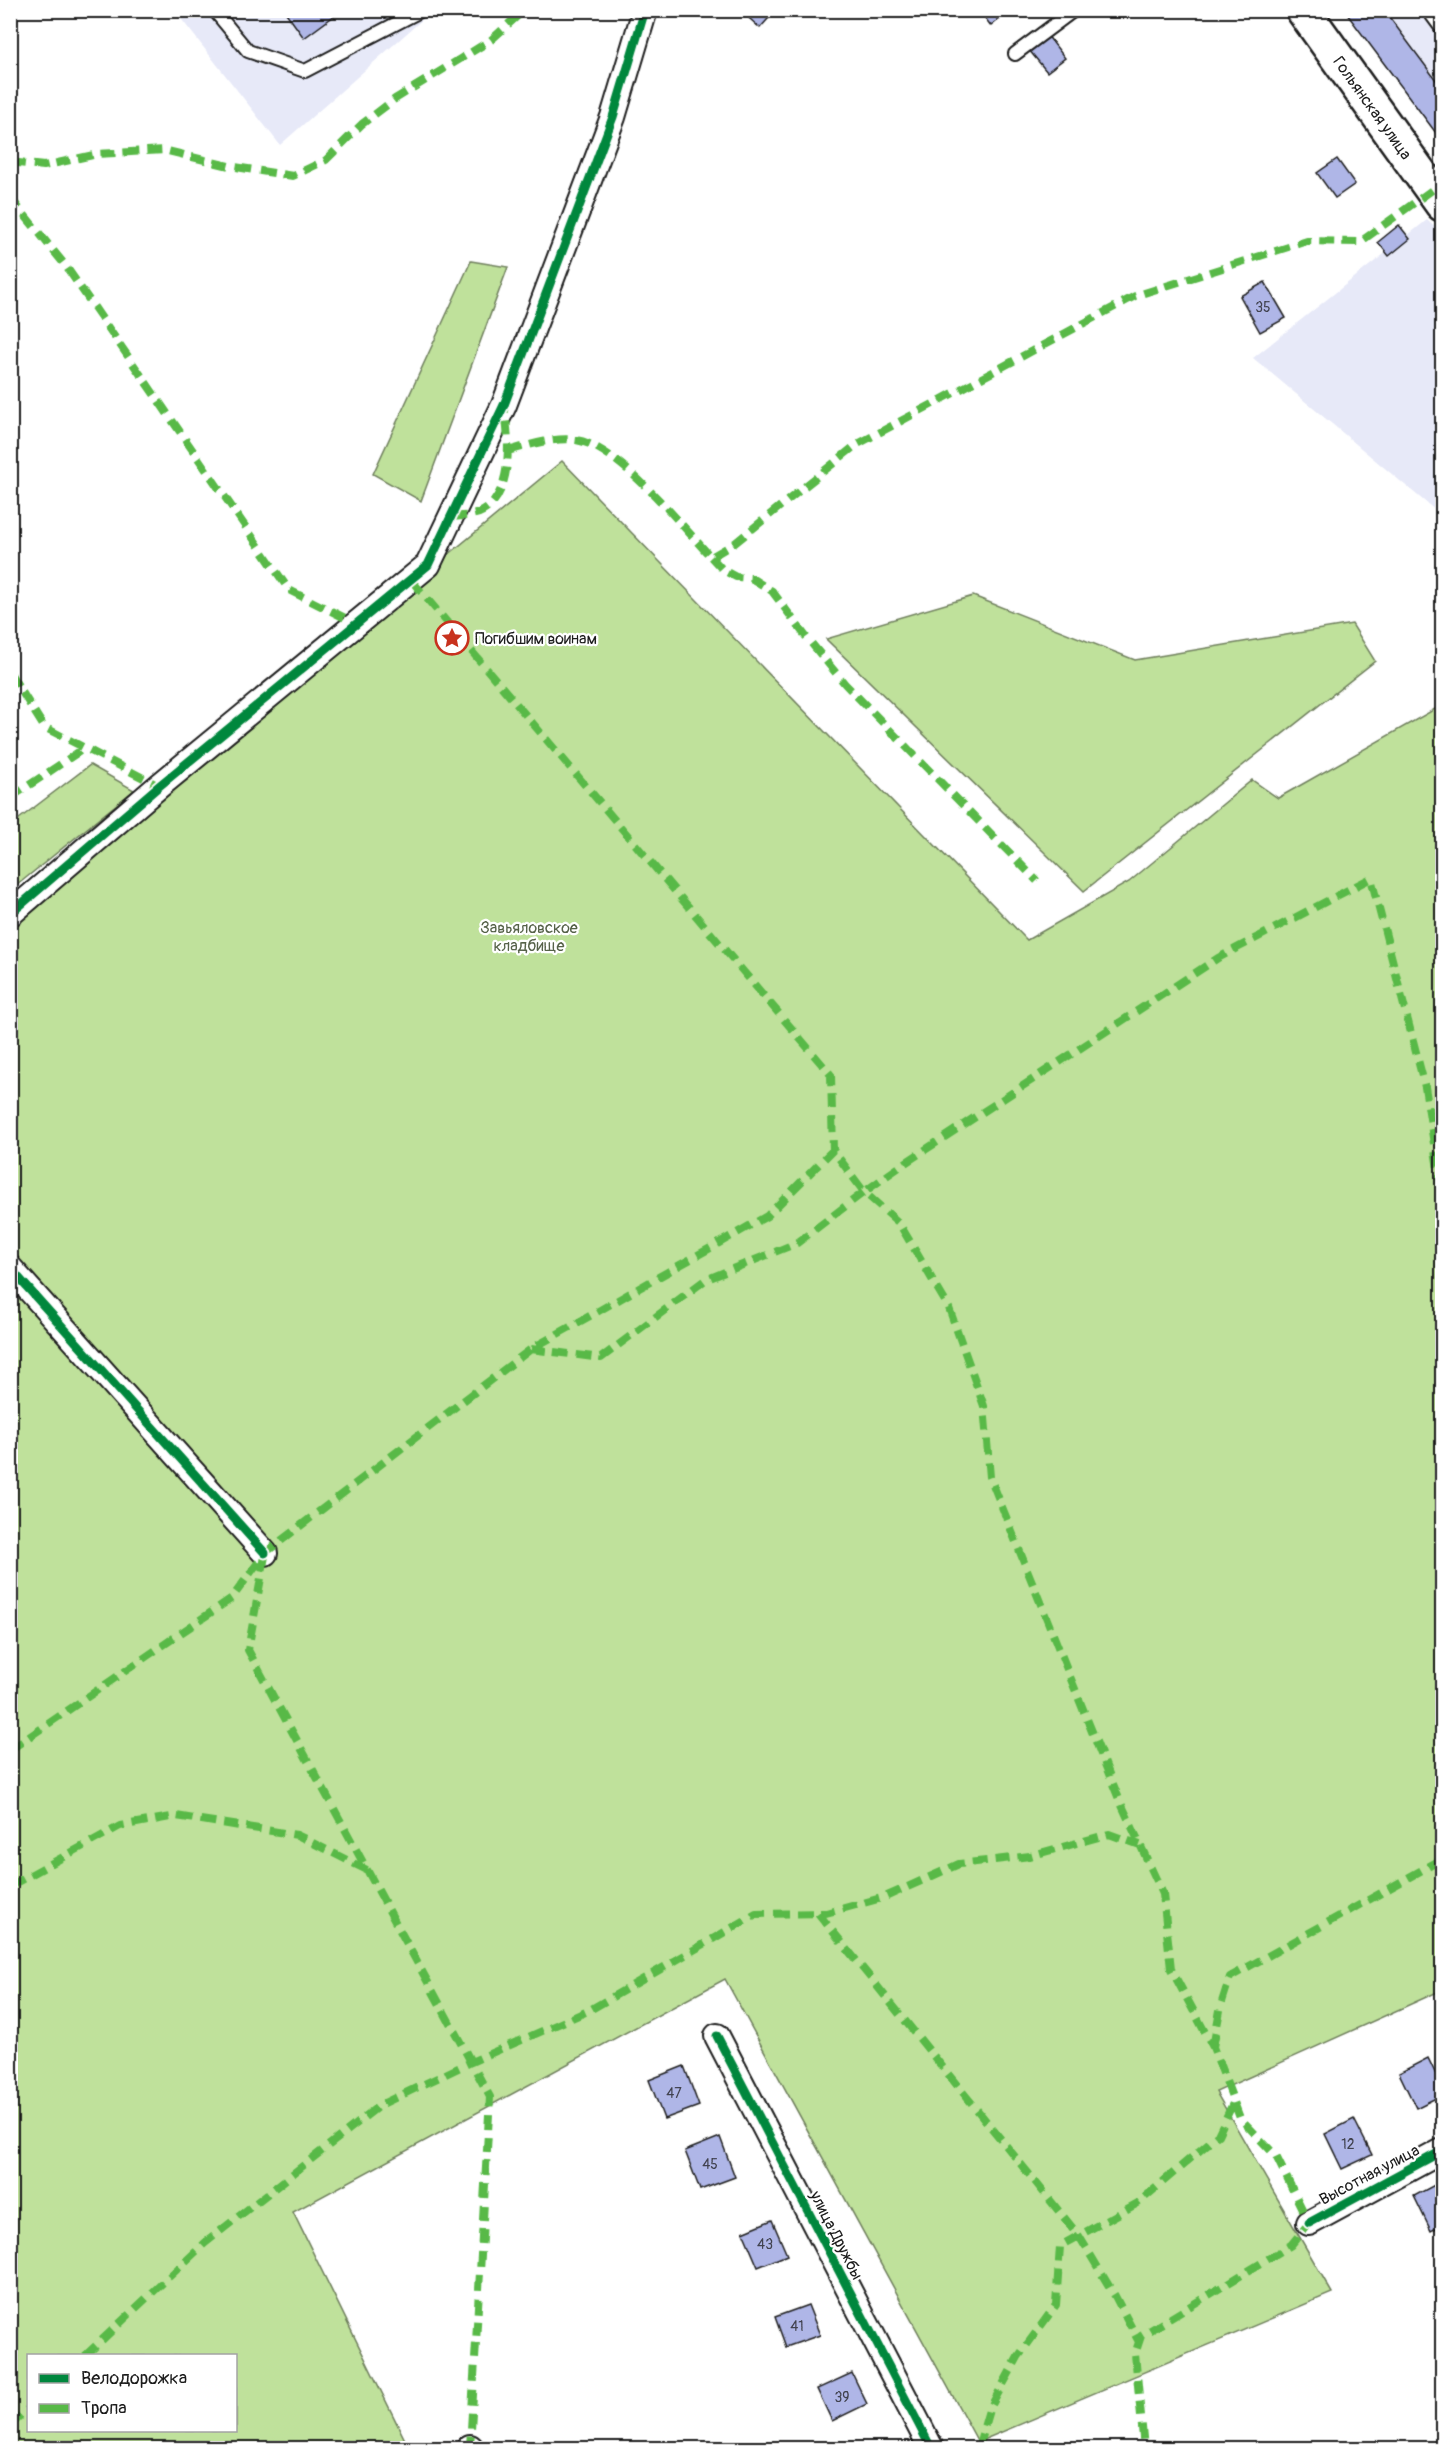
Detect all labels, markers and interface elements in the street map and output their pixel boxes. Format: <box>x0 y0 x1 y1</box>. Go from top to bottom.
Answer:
street label: Гольянская улица <box>1328 53 1416 164</box>
house number: 35 <box>1255 299 1271 316</box>
place icon: Погибшим воинам <box>434 620 470 656</box>
place label: Погибшим воинам <box>475 629 597 649</box>
park label: Завьяловское кладбище <box>480 918 578 956</box>
house number: 47 <box>666 2085 682 2102</box>
house number: 12 <box>1341 2136 1355 2153</box>
street label: Высотная улица <box>1316 2140 1423 2210</box>
house number: 45 <box>702 2156 718 2173</box>
street label: улица Дружбы <box>805 2187 867 2283</box>
house number: 43 <box>757 2236 773 2253</box>
house number: 41 <box>790 2318 804 2335</box>
legend <box>27 2354 237 2432</box>
text: Велодорожка <box>81 2367 187 2390</box>
house number: 39 <box>834 2389 850 2406</box>
text: Тропа <box>81 2397 127 2420</box>

